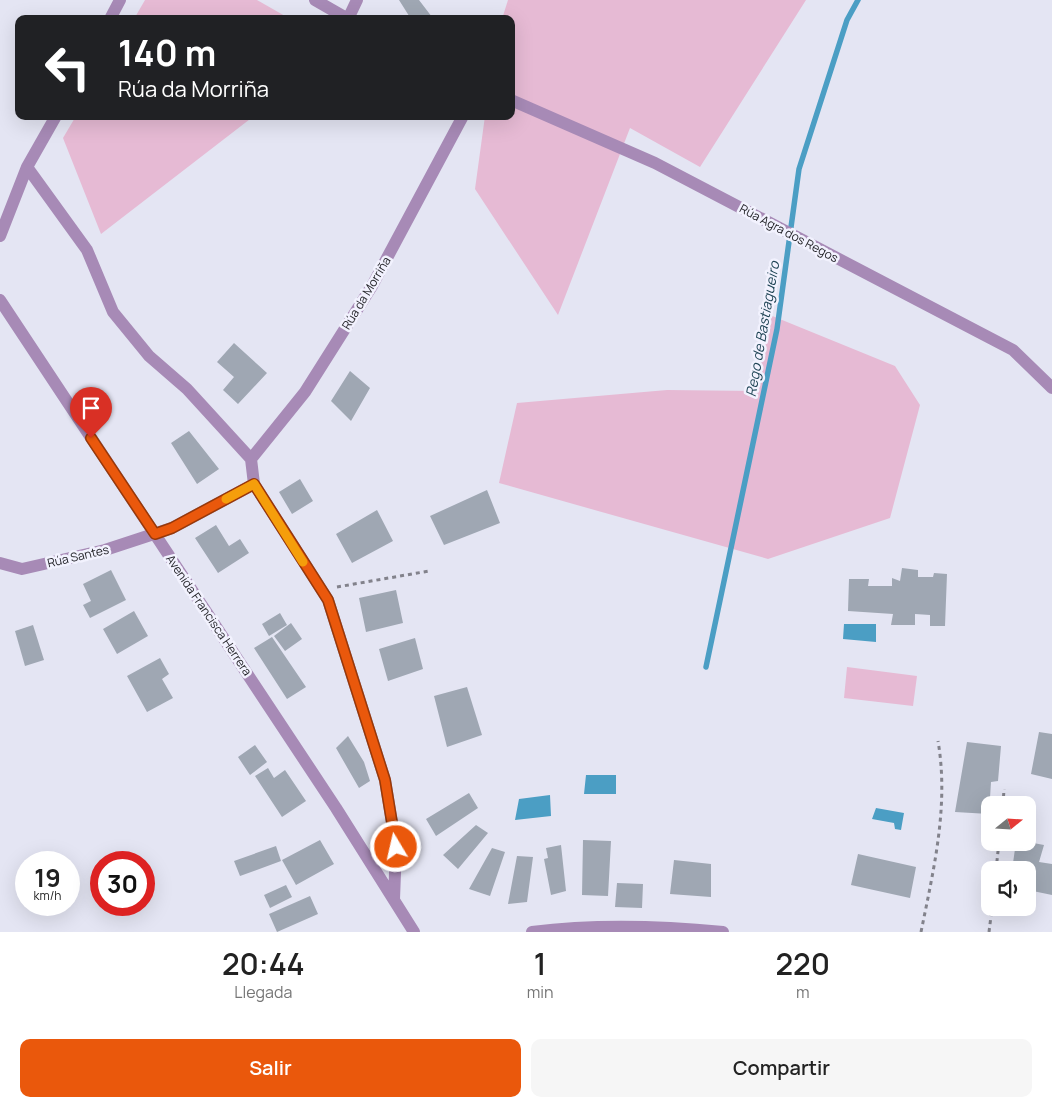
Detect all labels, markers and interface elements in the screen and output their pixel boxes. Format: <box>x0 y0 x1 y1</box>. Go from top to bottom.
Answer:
text: 140 m <box>118 29 216 77</box>
icon: left <box>35 35 100 100</box>
text: Rúa da Morriña <box>118 74 269 104</box>
street label: Rúa Agra dos Regos <box>737 200 841 266</box>
street label: Rúa da Morriña <box>338 253 394 333</box>
water label: Rego de Bastiagueiro <box>741 259 783 398</box>
pin <box>70 387 112 438</box>
icon: arrive <box>77 394 105 422</box>
street label: Rúa Santes <box>45 541 111 571</box>
street label: Avenida Francisca Herrera <box>162 551 256 679</box>
north arrow <box>981 796 1036 851</box>
map controls <box>981 796 1036 916</box>
position arrow <box>369 820 421 872</box>
speed limit sign: 30 <box>90 851 155 916</box>
text: 19 <box>34 860 61 895</box>
button: sound <box>981 861 1036 916</box>
text: km/h <box>34 887 61 904</box>
text: 20:44 <box>222 943 305 984</box>
text: 1 <box>534 943 546 984</box>
text: 220 <box>775 943 830 984</box>
text: Llegada <box>234 981 292 1003</box>
text: min <box>527 981 554 1003</box>
text: m <box>796 981 810 1003</box>
button: Salir <box>20 1039 521 1097</box>
button: Compartir <box>531 1039 1032 1097</box>

